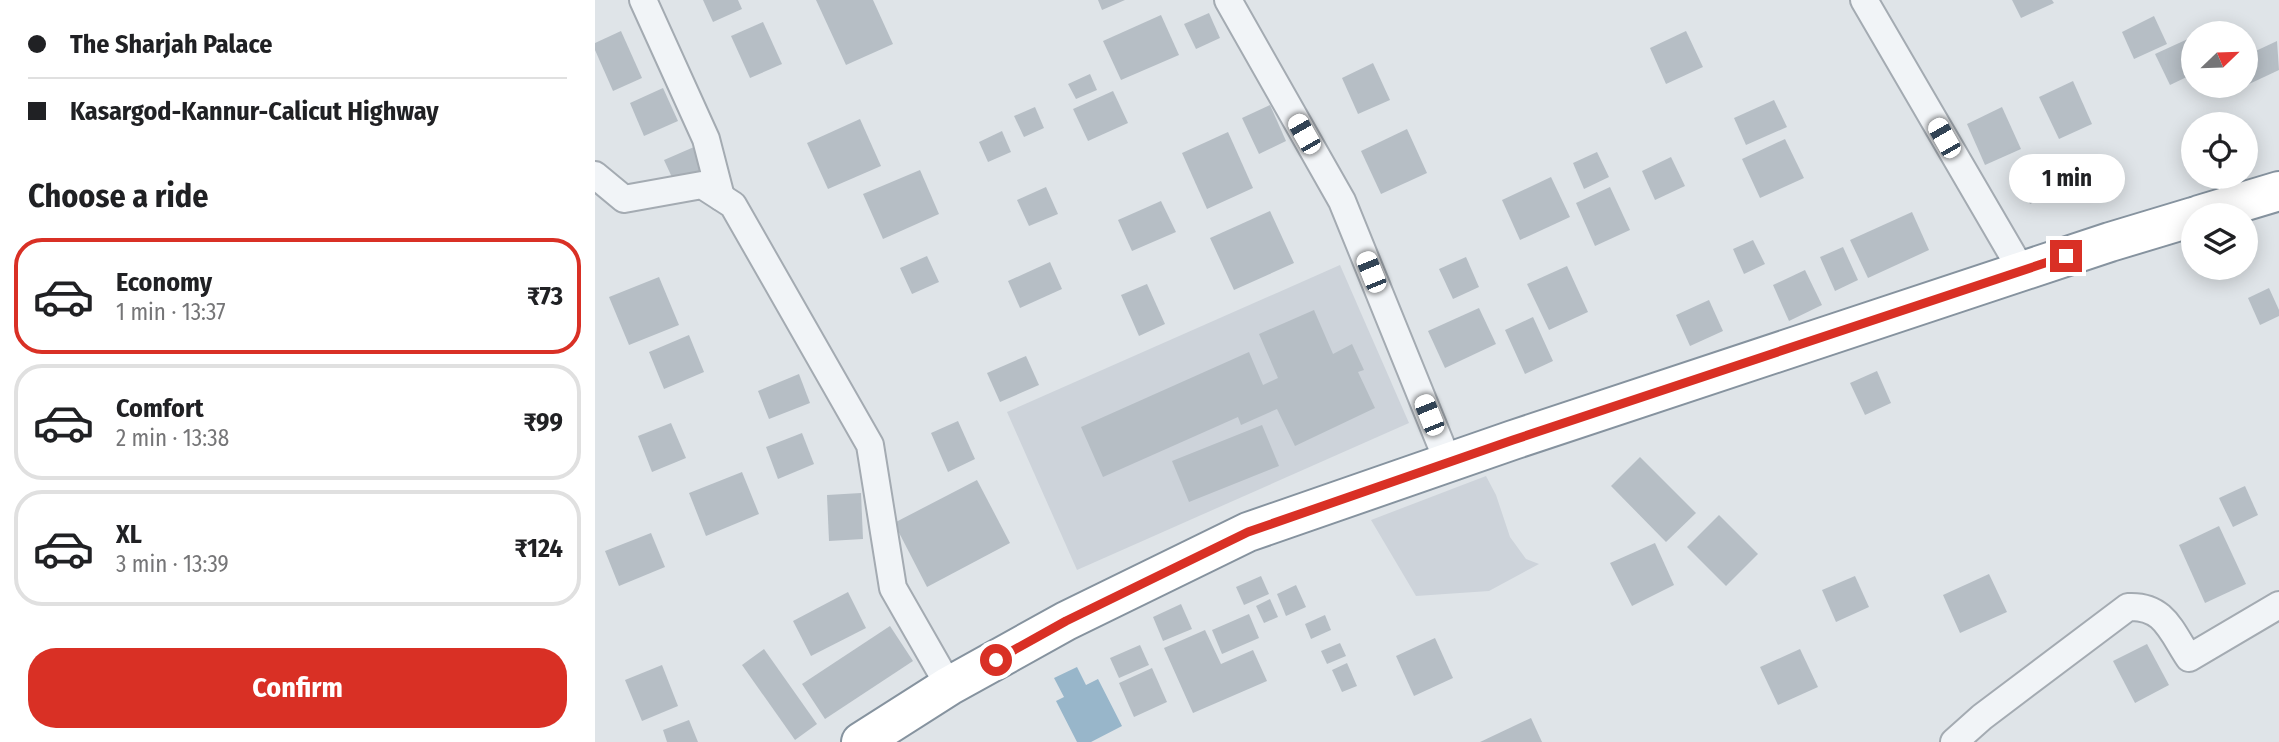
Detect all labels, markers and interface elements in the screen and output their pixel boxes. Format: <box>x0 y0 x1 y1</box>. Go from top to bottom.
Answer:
north arrow <box>2181 21 2257 98</box>
map controls <box>2181 21 2258 280</box>
text: The Sharjah Palace <box>70 29 272 60</box>
text: Kasargod-Kannur-Calicut Highway <box>70 96 439 127</box>
car <box>1285 111 1324 157</box>
button: locate <box>2181 112 2258 189</box>
car <box>1925 115 1964 161</box>
callout: 1 min <box>2008 154 2124 204</box>
text: 1 min <box>2042 164 2092 192</box>
text: Choose a ride <box>28 177 209 215</box>
button: layers <box>2181 203 2258 280</box>
route end <box>2050 240 2082 272</box>
car <box>1354 249 1389 295</box>
icon: car <box>32 265 95 328</box>
text: Economy <box>116 267 212 298</box>
text: ₹73 <box>527 281 563 312</box>
text: 1 min · 13:37 <box>116 298 226 326</box>
icon: car <box>32 391 95 454</box>
car <box>1412 392 1447 438</box>
text: Comfort <box>116 393 204 424</box>
text: ₹99 <box>523 407 563 438</box>
text: 2 min · 13:38 <box>116 424 229 452</box>
icon: car <box>32 517 95 580</box>
text: XL <box>116 519 142 550</box>
text: ₹124 <box>514 533 563 564</box>
text: 3 min · 13:39 <box>116 550 229 578</box>
route start <box>980 644 1012 676</box>
button: Confirm <box>28 648 567 728</box>

